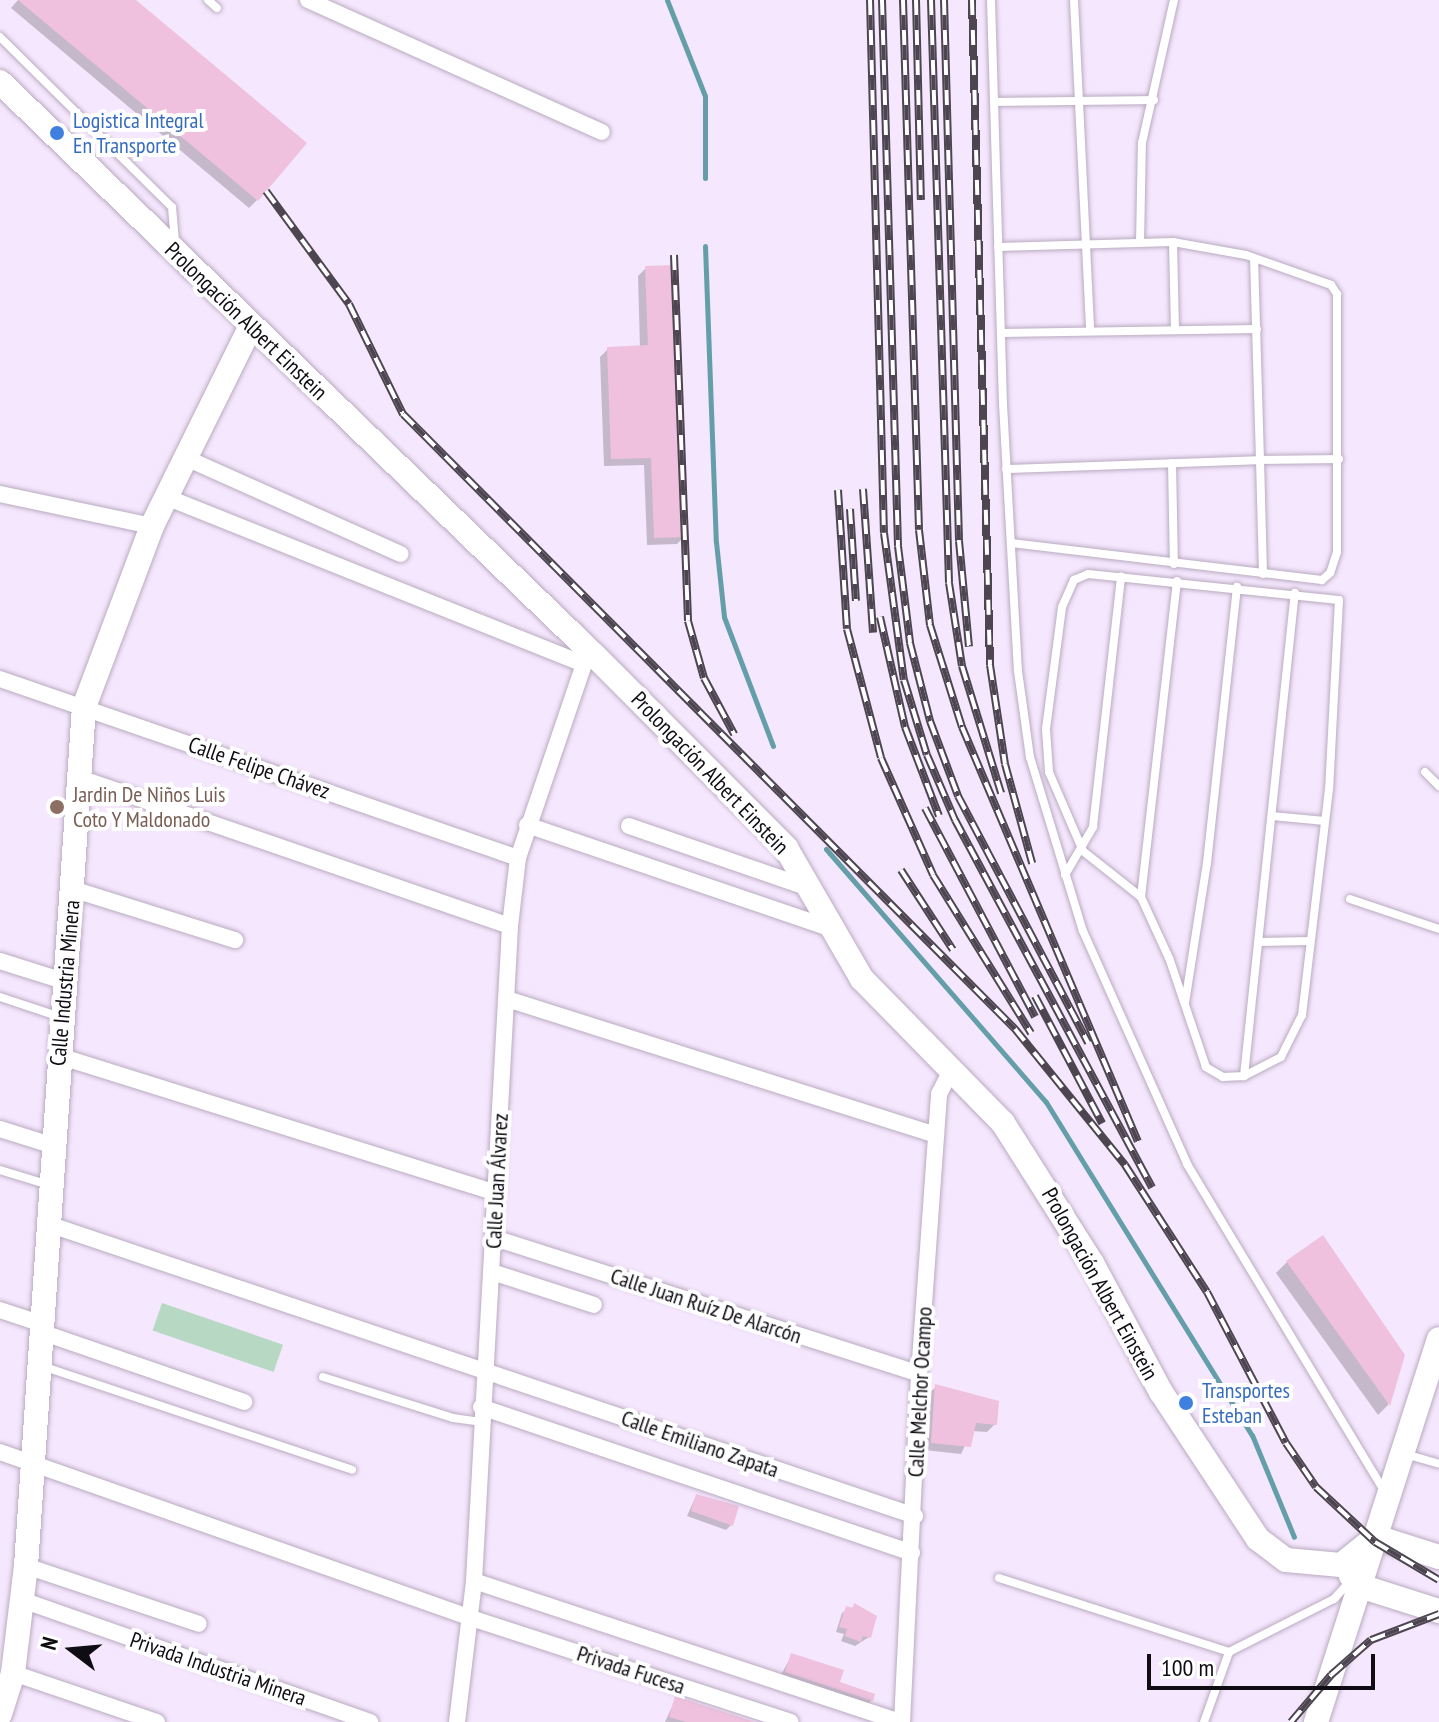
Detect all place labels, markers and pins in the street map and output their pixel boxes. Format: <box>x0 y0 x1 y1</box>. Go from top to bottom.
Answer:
place label: Logistica Integral En Transporte <box>73 107 204 158</box>
marker: Logistica Integral En Transporte <box>48 124 66 142</box>
place label: Jardin De Niños Luis Coto Y Maldonado <box>73 781 226 832</box>
marker: Jardin De Niños Luis Coto Y Maldonado <box>48 798 66 816</box>
place label: Transportes Esteban <box>1202 1377 1290 1428</box>
marker: Transportes Esteban <box>1177 1394 1195 1412</box>

